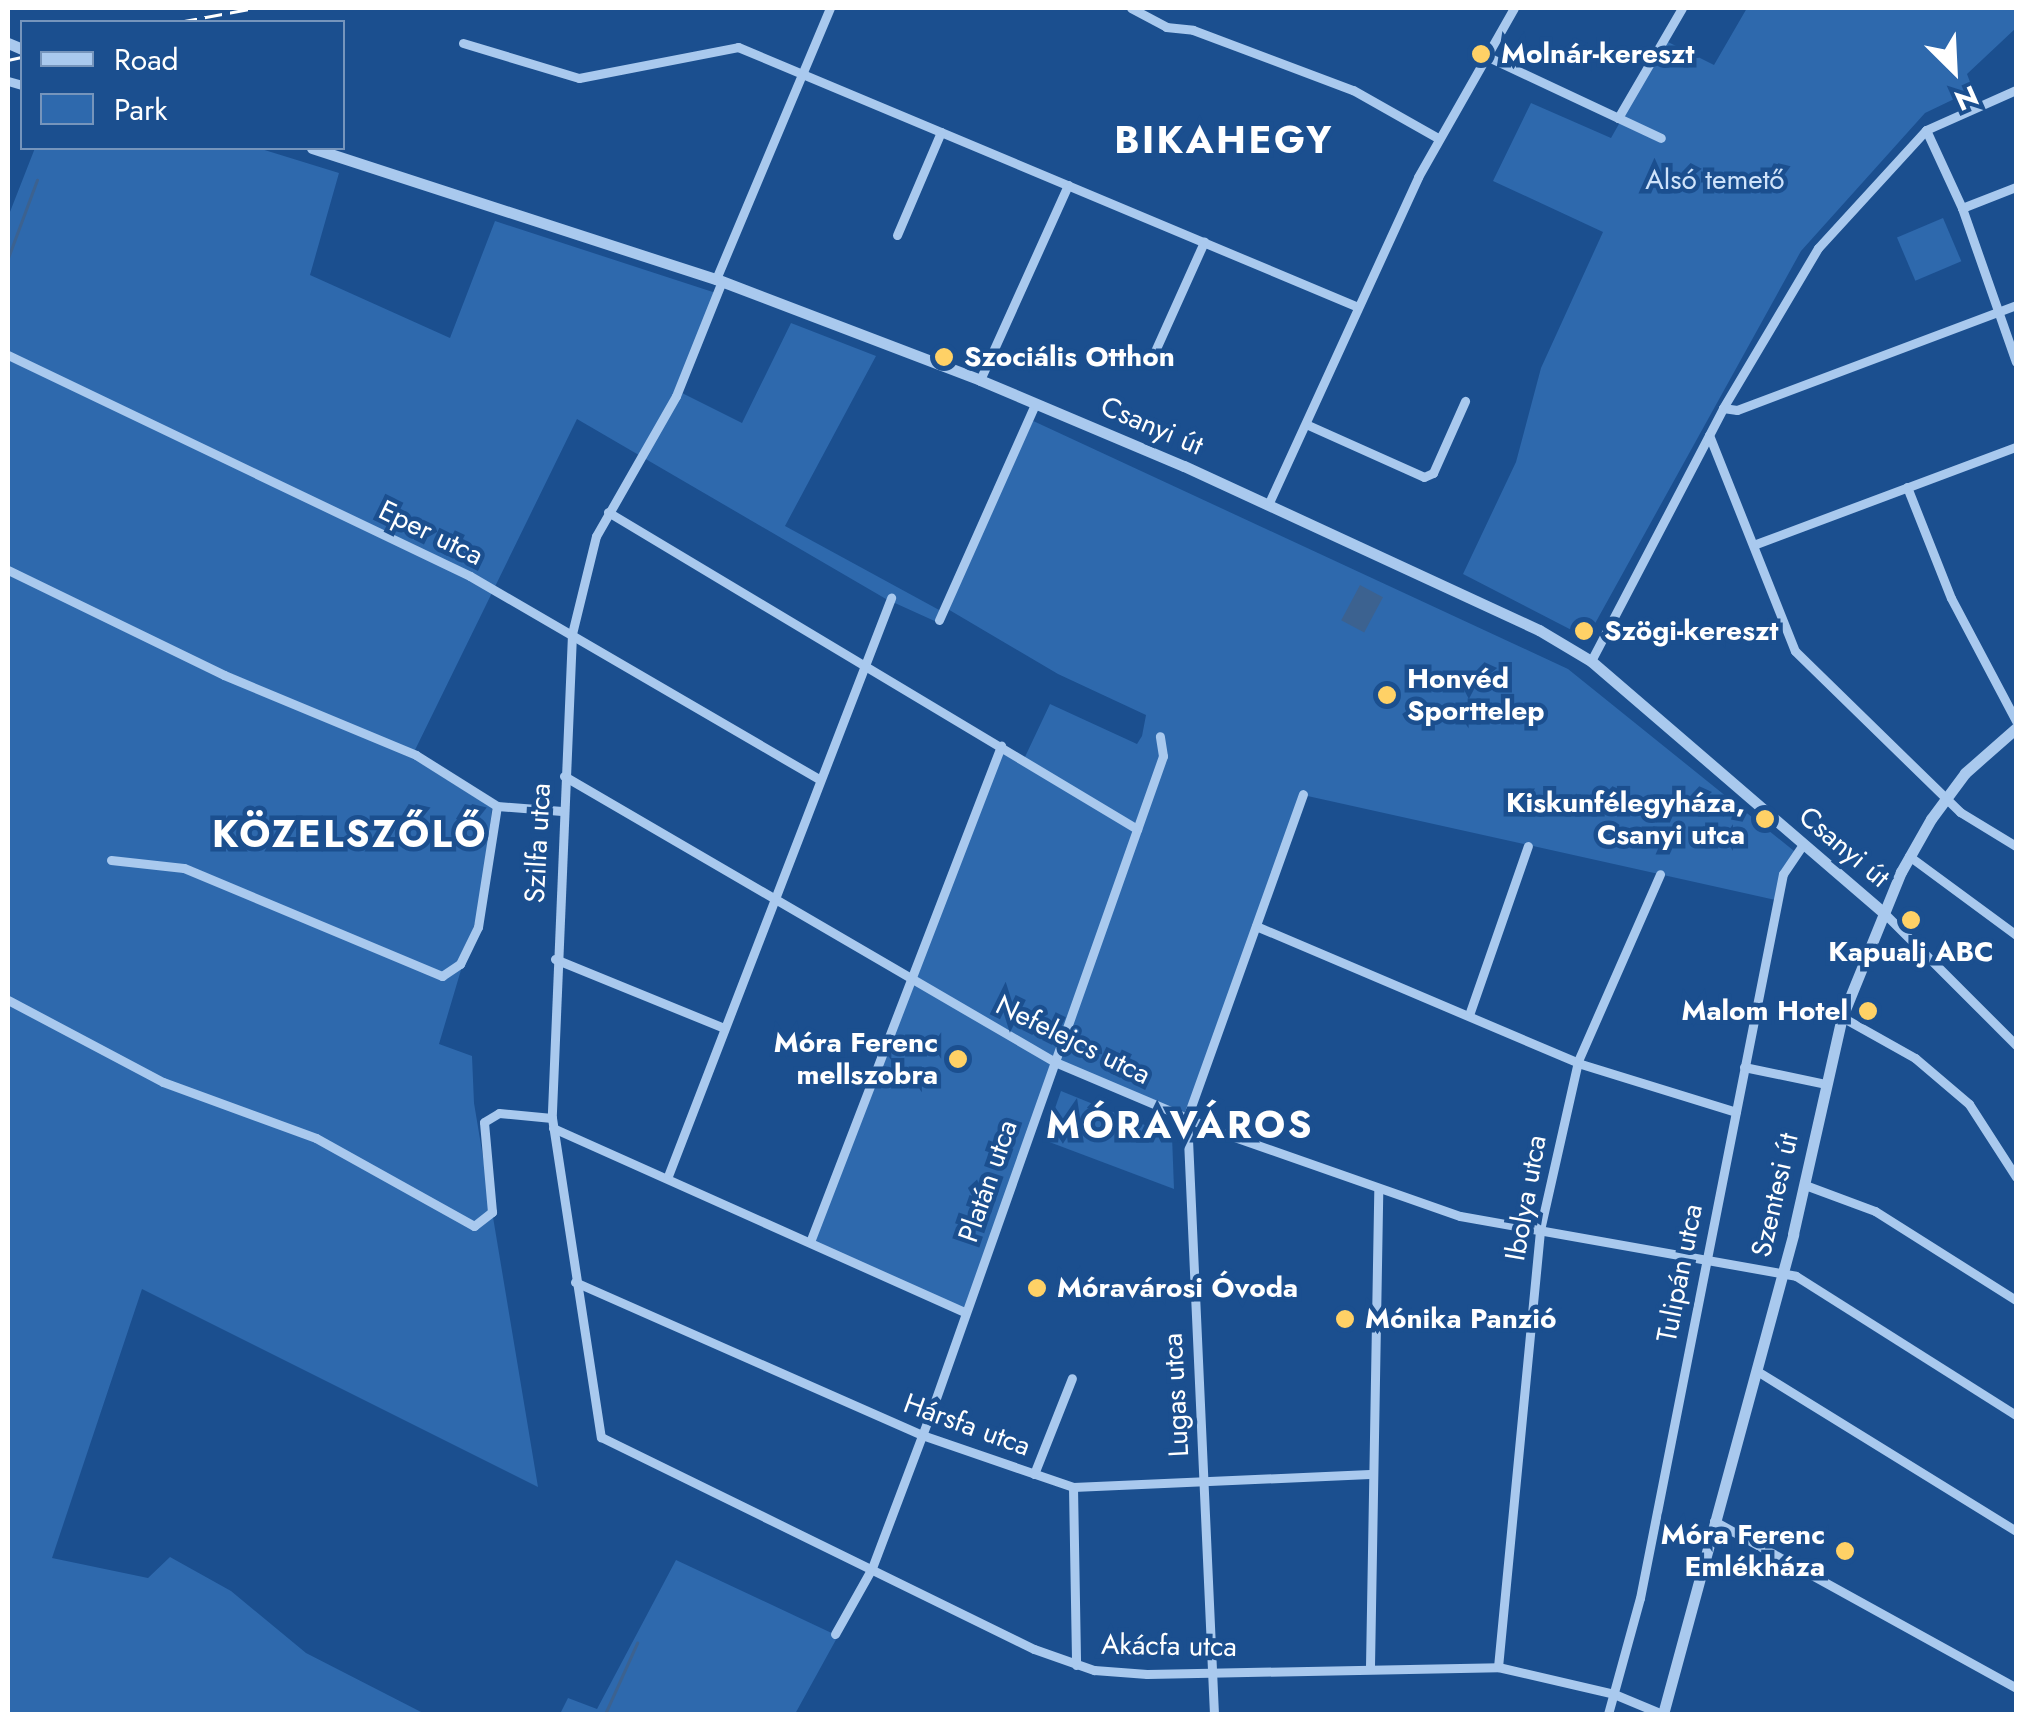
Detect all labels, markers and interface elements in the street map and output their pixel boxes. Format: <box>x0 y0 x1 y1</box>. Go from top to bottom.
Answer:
legend <box>20 20 345 150</box>
north arrow <box>1904 20 2004 120</box>
place label: Molnár-kereszt <box>1501 37 1694 71</box>
text: Road <box>114 38 179 81</box>
marker: Molnár-kereszt <box>1470 43 1492 65</box>
text: N <box>1948 75 1985 121</box>
text: Park <box>114 88 167 131</box>
district label: BIKAHEGY <box>1114 117 1334 163</box>
park label: Alsó temető <box>1645 163 1785 197</box>
place label: Szociális Otthon <box>964 340 1175 374</box>
marker: Szociális Otthon <box>933 346 955 368</box>
street label: Csanyi út <box>1096 389 1208 463</box>
street label: Eper utca <box>373 493 489 573</box>
place label: Szögi-kereszt <box>1604 614 1778 648</box>
marker: Szögi-kereszt <box>1573 620 1595 642</box>
place label: Honvéd Sporttelep <box>1407 662 1545 728</box>
marker: Honvéd Sporttelep <box>1376 684 1398 706</box>
street label: Szilfa utca <box>518 782 558 904</box>
place label: Kiskunfélegyháza, Csanyi utca <box>1506 786 1745 852</box>
street label: Csanyi út <box>1792 799 1896 895</box>
marker: Kiskunfélegyháza, Csanyi utca <box>1754 808 1776 830</box>
district label: KÖZELSZŐLŐ <box>212 811 488 857</box>
marker: Kapualj ABC <box>1900 909 1922 931</box>
place label: Kapualj ABC <box>1828 935 1994 969</box>
street label: Nefelejcs utca <box>990 988 1156 1092</box>
place label: Malom Hotel <box>1681 994 1848 1028</box>
marker: Malom Hotel <box>1857 1000 1879 1022</box>
place label: Móra Ferenc mellszobra <box>774 1026 938 1092</box>
marker: Móra Ferenc mellszobra <box>947 1048 969 1070</box>
district label: MÓRAVÁROS <box>1046 1102 1314 1148</box>
street label: Platán utca <box>951 1116 1025 1246</box>
street label: Szentesi út <box>1744 1130 1806 1260</box>
street label: Ibolya utca <box>1498 1133 1554 1263</box>
street label: Tulipán utca <box>1650 1201 1710 1345</box>
place label: Móravárosi Óvoda <box>1057 1271 1298 1305</box>
marker: Móravárosi Óvoda <box>1026 1277 1048 1299</box>
place label: Mónika Panzió <box>1365 1302 1557 1336</box>
marker: Mónika Panzió <box>1334 1308 1356 1330</box>
street label: Lugas utca <box>1156 1332 1196 1458</box>
street label: Hársfa utca <box>899 1387 1035 1463</box>
place label: Móra Ferenc Emlékháza <box>1661 1518 1825 1584</box>
marker: Móra Ferenc Emlékháza <box>1834 1540 1856 1562</box>
street label: Akácfa utca <box>1101 1628 1237 1664</box>

